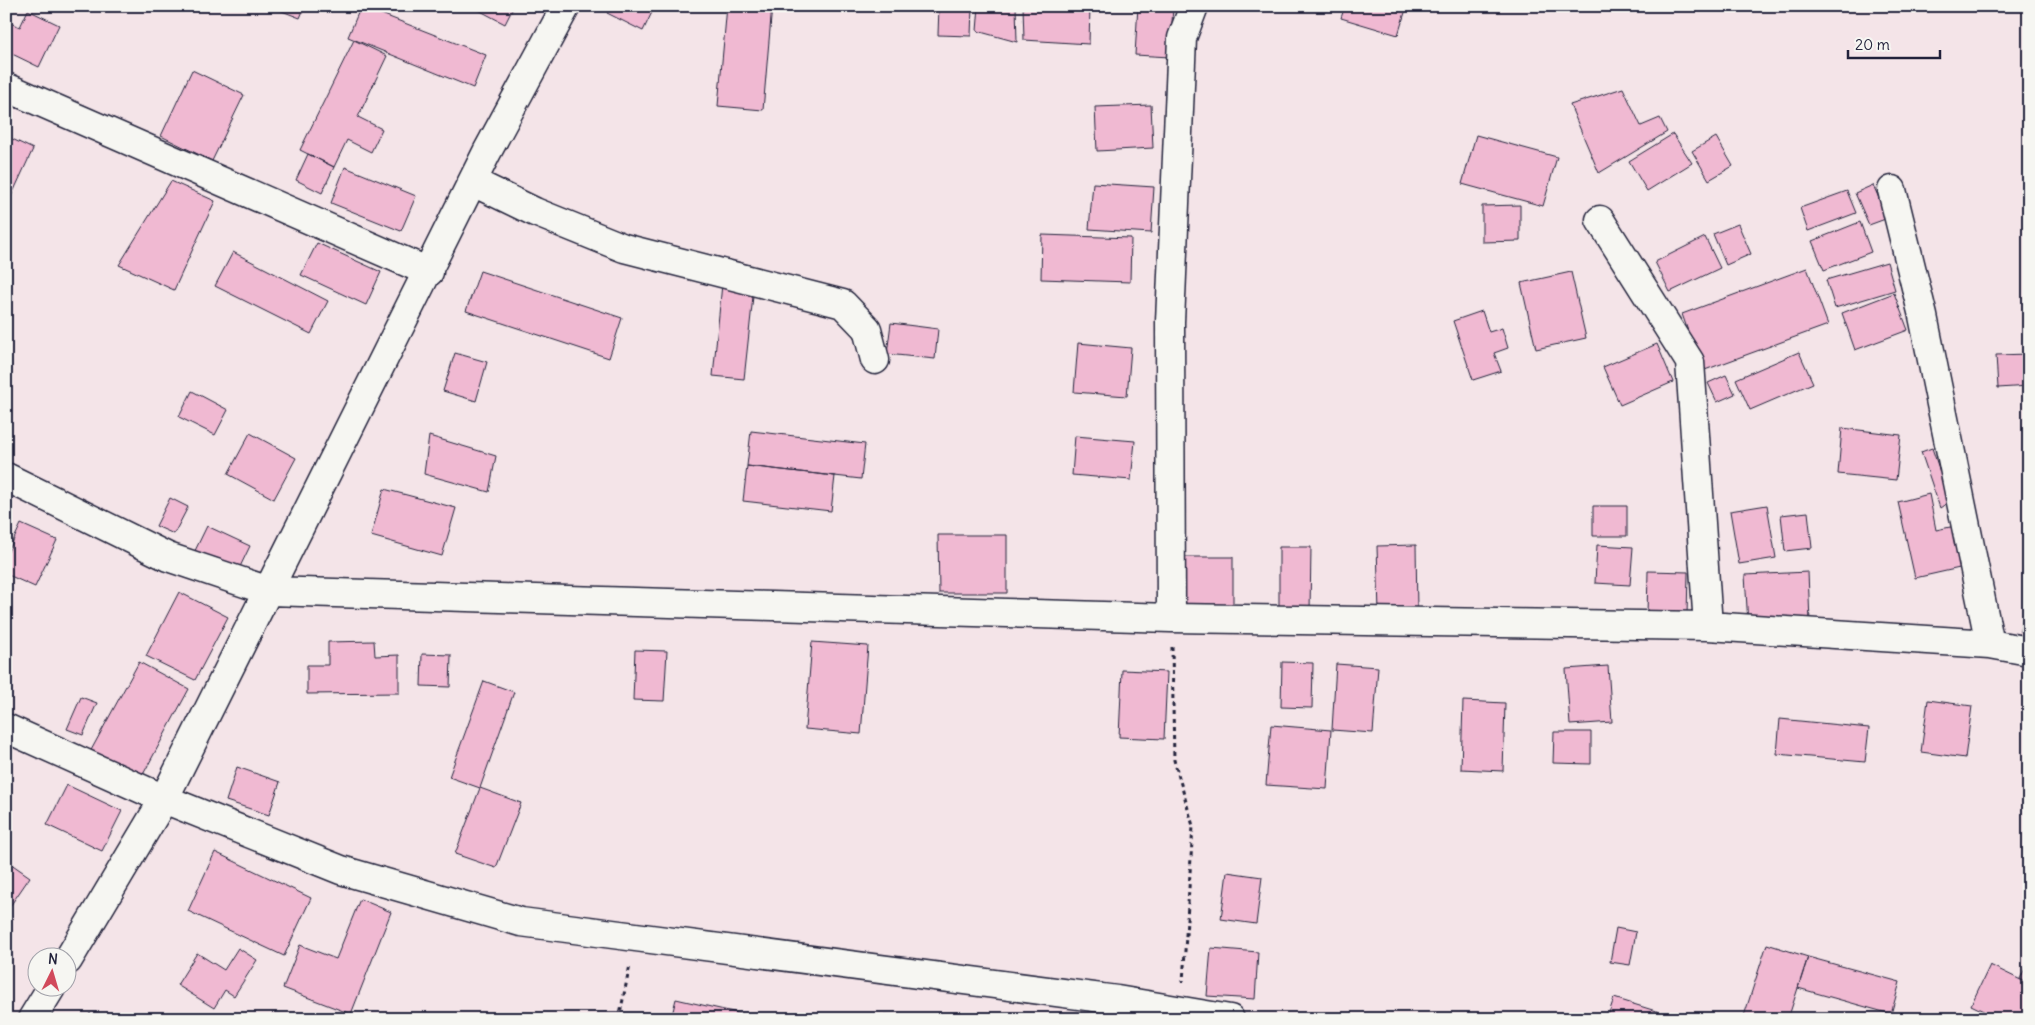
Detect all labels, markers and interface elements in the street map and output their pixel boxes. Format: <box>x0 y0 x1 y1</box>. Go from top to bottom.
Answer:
scale bar <box>1848 28 1940 60</box>
text: 20 m <box>1855 35 1890 54</box>
north arrow <box>28 948 78 998</box>
text: N <box>48 950 59 968</box>

